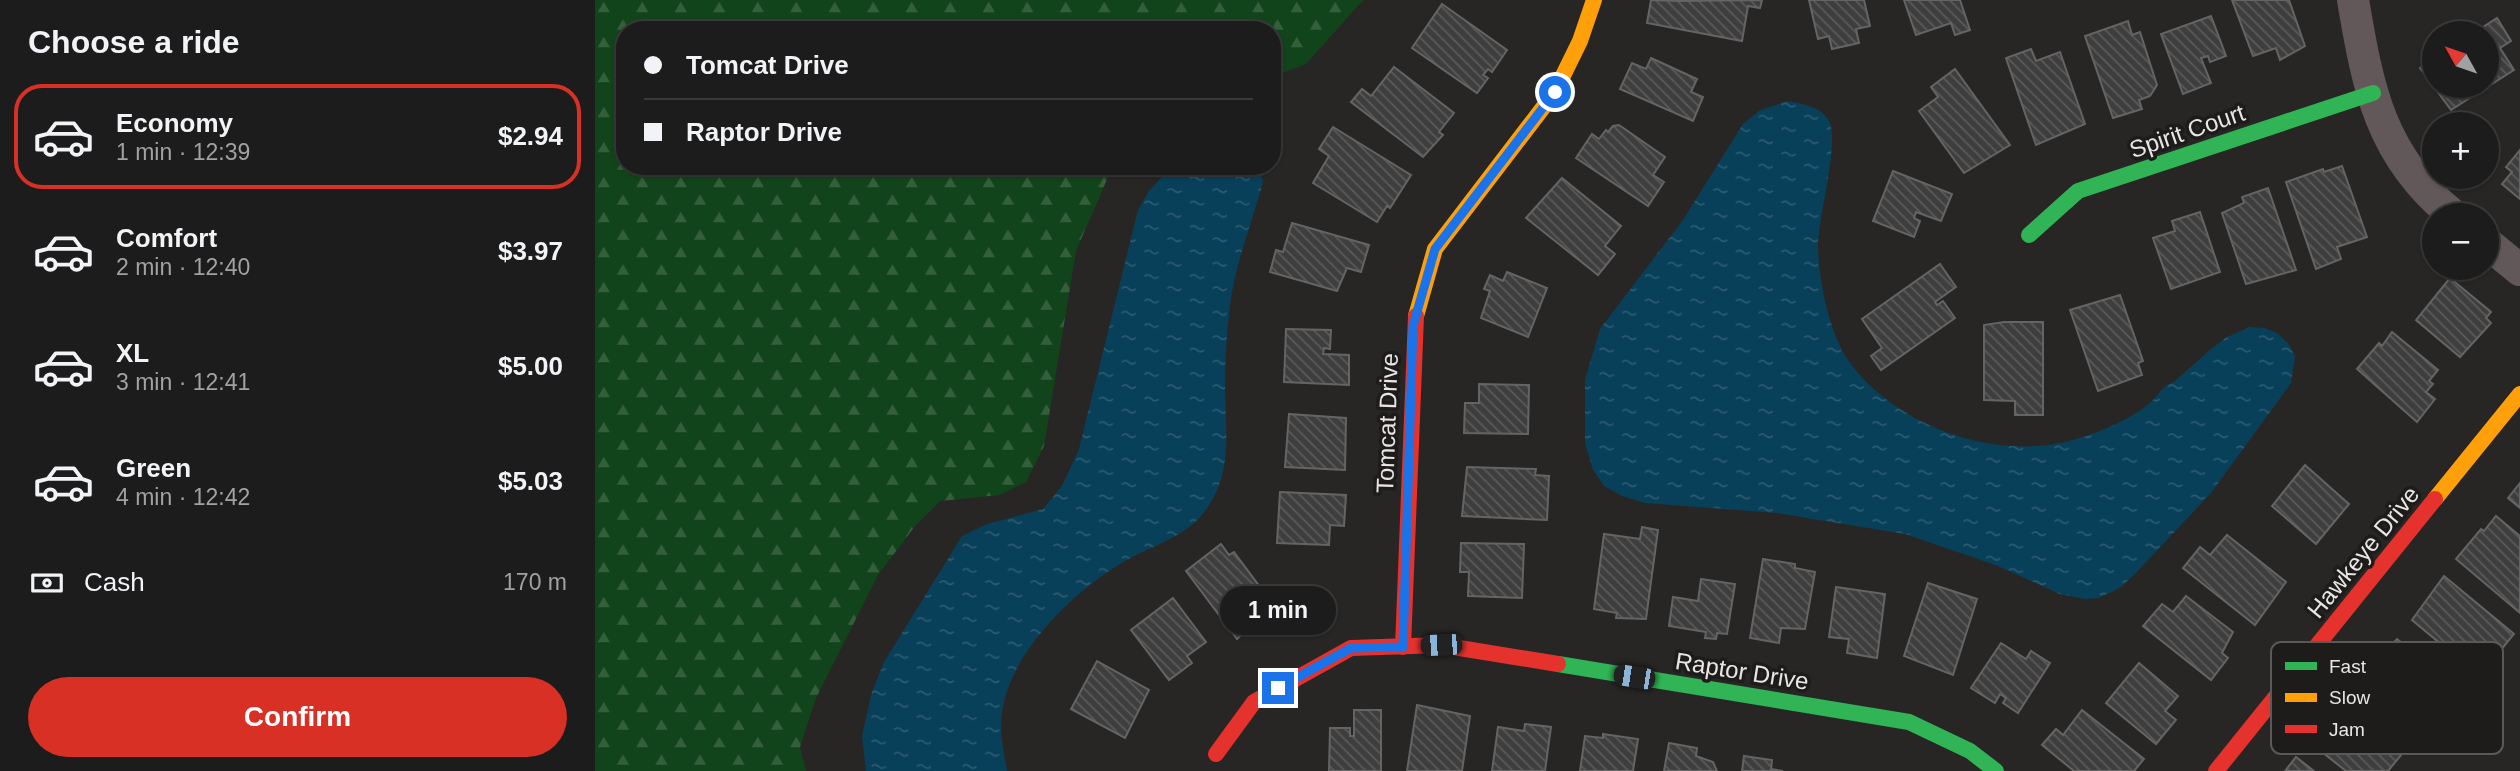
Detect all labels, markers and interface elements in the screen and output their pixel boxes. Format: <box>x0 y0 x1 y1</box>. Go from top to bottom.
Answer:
north arrow <box>2422 21 2499 98</box>
map controls <box>2422 21 2499 280</box>
text: Choose a ride <box>28 24 240 60</box>
text: Tomcat Drive <box>686 50 849 80</box>
route start <box>1539 76 1571 108</box>
street label: Spirit Court <box>2126 99 2248 163</box>
icon: car <box>32 105 95 168</box>
text: Economy <box>116 108 233 138</box>
button: + <box>2422 112 2499 189</box>
text: Raptor Drive <box>686 117 842 147</box>
text: $2.94 <box>498 121 563 151</box>
text: 1 min · 12:39 <box>116 139 250 165</box>
button: − <box>2422 203 2499 280</box>
icon: car <box>32 220 95 283</box>
text: Comfort <box>116 223 217 253</box>
text: $3.97 <box>498 236 563 266</box>
text: 2 min · 12:40 <box>116 254 250 280</box>
icon: car <box>32 335 95 398</box>
text: XL <box>116 338 149 368</box>
text: $5.00 <box>498 351 563 381</box>
street label: Tomcat Drive <box>1371 353 1403 493</box>
text: 3 min · 12:41 <box>116 369 250 395</box>
icon: car <box>32 450 95 513</box>
text: Green <box>116 453 191 483</box>
text: $5.03 <box>498 466 563 496</box>
street label: Hawkeye Drive <box>2302 481 2424 623</box>
text: 4 min · 12:42 <box>116 484 250 510</box>
icon: cash <box>28 564 66 602</box>
text: Cash <box>84 567 145 597</box>
text: 170 m <box>503 569 567 595</box>
callout: 1 min <box>1220 586 1336 636</box>
text: 1 min <box>1248 597 1308 623</box>
car <box>1420 634 1463 656</box>
legend <box>2271 642 2503 754</box>
street label: Raptor Drive <box>1673 647 1811 695</box>
text: Fast <box>2329 656 2367 677</box>
car <box>1612 663 1657 691</box>
route end <box>1262 672 1294 704</box>
button: Confirm <box>28 677 567 757</box>
text: Slow <box>2329 687 2370 708</box>
text: Jam <box>2329 719 2365 740</box>

